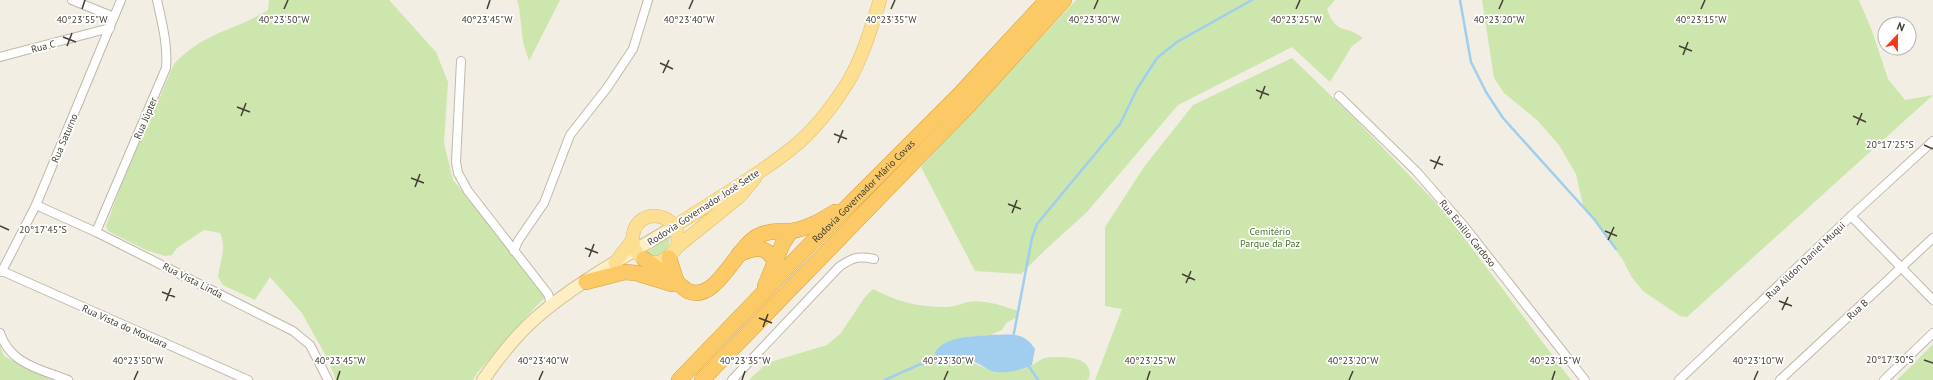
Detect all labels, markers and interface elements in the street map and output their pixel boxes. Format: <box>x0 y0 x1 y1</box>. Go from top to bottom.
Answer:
text: 40°23'55"W <box>56 13 108 26</box>
text: 40°23'50"W <box>258 13 310 26</box>
text: 40°23'45"W <box>461 13 513 26</box>
text: 40°23'40"W <box>663 13 715 26</box>
text: 40°23'35"W <box>865 13 917 26</box>
text: 40°23'30"W <box>1068 13 1120 26</box>
text: 40°23'25"W <box>1270 13 1322 26</box>
text: 40°23'20"W <box>1473 13 1525 26</box>
text: 40°23'15"W <box>1675 13 1727 26</box>
north arrow <box>1877 16 1917 56</box>
text: N <box>1895 19 1907 35</box>
street label: Rua C <box>30 37 57 56</box>
street label: Rua Júpter <box>131 95 160 141</box>
street label: Rua Saturno <box>48 112 81 165</box>
street label: Rodovia Governador Mário Covas <box>809 137 918 245</box>
text: 20°17'25"S <box>1866 138 1914 151</box>
street label: Rodovia Governador José Sette <box>645 166 762 248</box>
street label: Rua Emílio Cardoso <box>1436 197 1499 270</box>
street label: Rua Aildon Daniel Muqui <box>1763 219 1848 302</box>
text: 20°17'45"S <box>19 223 67 236</box>
park label: Cemitério Parque da Paz <box>1240 225 1300 250</box>
street label: Rua Vista Linda <box>160 260 225 301</box>
street label: Rua B <box>1844 296 1871 323</box>
street label: Rua Vista do Moxuara <box>80 302 170 351</box>
text: 20°17'30"S <box>1866 353 1914 366</box>
text: 40°23'50"W <box>112 354 164 367</box>
text: 40°23'45"W <box>314 354 366 367</box>
text: 40°23'40"W <box>517 354 569 367</box>
text: 40°23'35"W <box>719 354 771 367</box>
text: 40°23'30"W <box>922 354 974 367</box>
text: 40°23'25"W <box>1124 354 1176 367</box>
text: 40°23'20"W <box>1327 354 1379 367</box>
text: 40°23'15"W <box>1529 354 1581 367</box>
text: 40°23'10"W <box>1732 354 1784 367</box>

